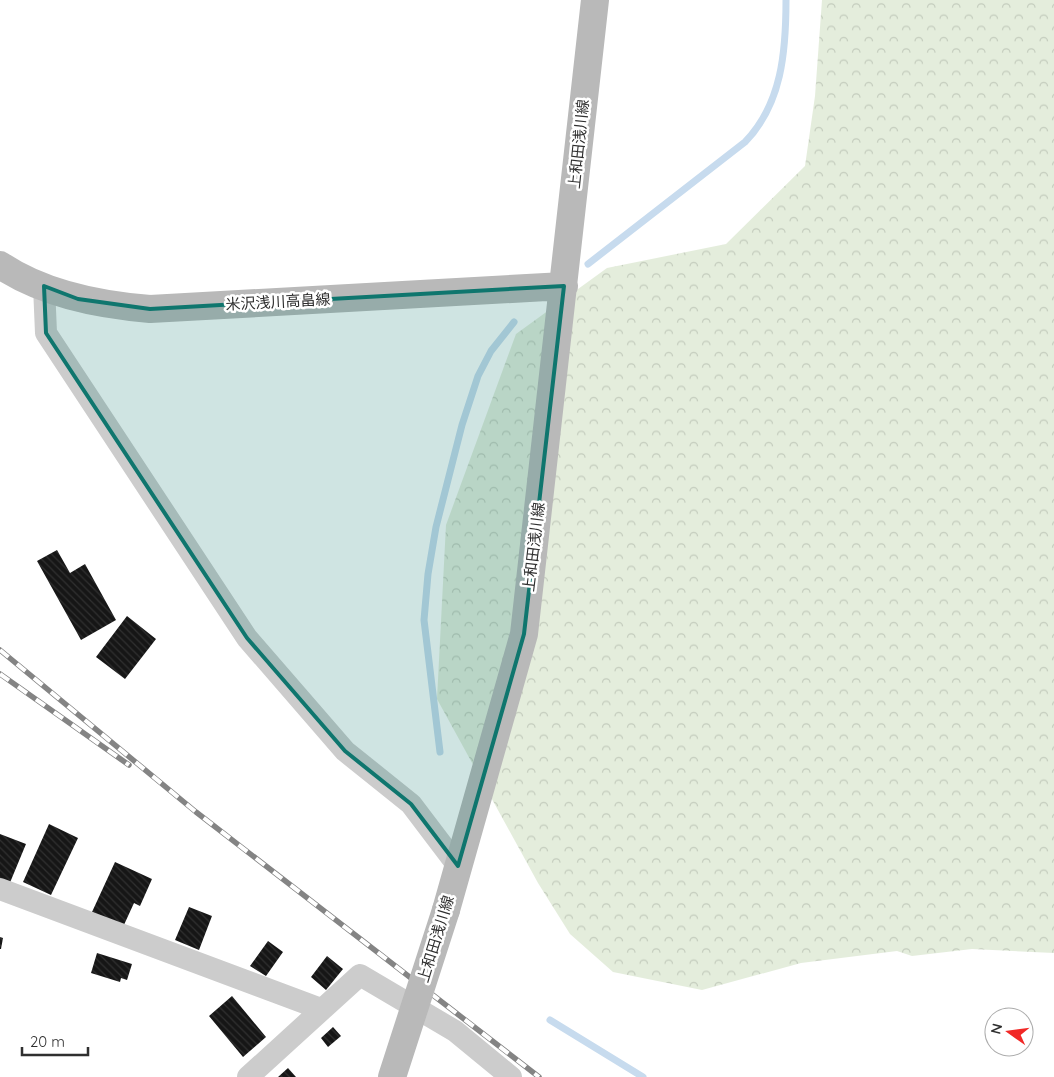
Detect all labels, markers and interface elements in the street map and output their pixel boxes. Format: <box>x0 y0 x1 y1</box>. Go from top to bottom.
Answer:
street label: 上和田浅川線 <box>564 98 593 190</box>
street label: 米沢浅川高畠線 <box>225 289 331 314</box>
street label: 上和田浅川線 <box>519 501 548 593</box>
street label: 上和田浅川線 <box>413 893 458 985</box>
north arrow <box>984 1007 1034 1057</box>
text: N <box>986 1022 1006 1036</box>
scale bar <box>22 1024 89 1056</box>
text: 20 m <box>30 1032 65 1051</box>

